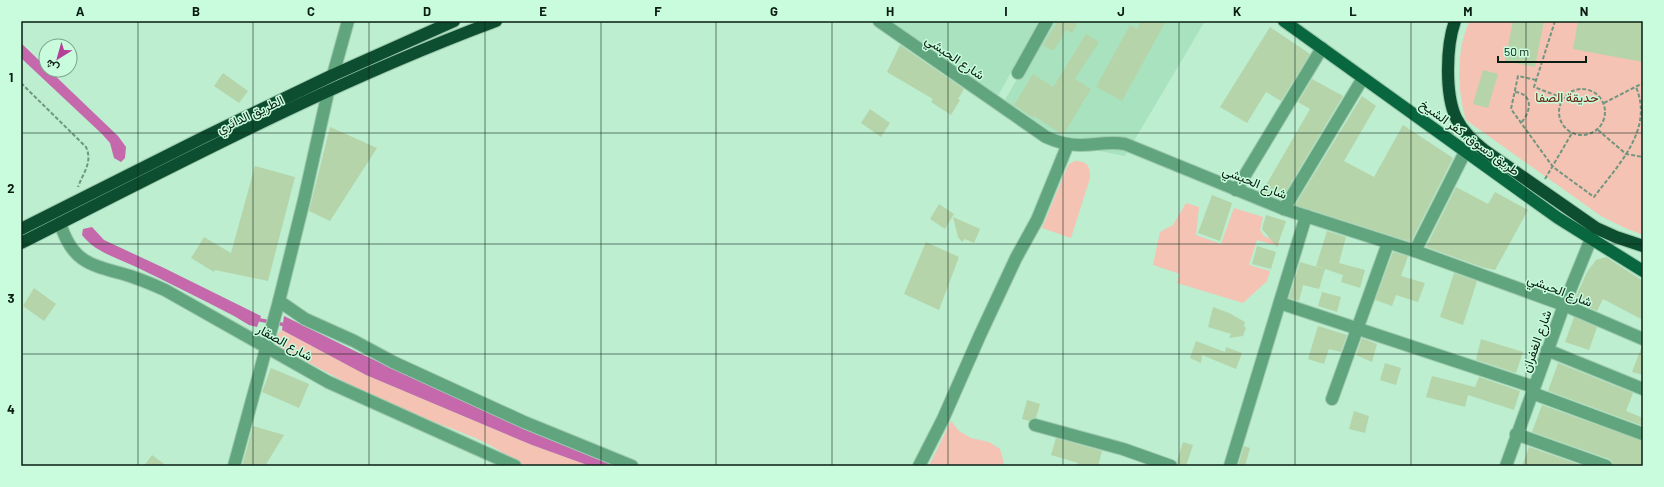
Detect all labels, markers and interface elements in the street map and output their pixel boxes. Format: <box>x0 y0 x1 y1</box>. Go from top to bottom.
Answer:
text: A <box>76 3 85 19</box>
text: B <box>192 3 200 19</box>
text: C <box>307 3 315 19</box>
text: D <box>423 3 431 19</box>
text: E <box>539 3 547 19</box>
text: F <box>654 3 662 19</box>
text: G <box>770 3 778 19</box>
text: H <box>886 3 894 19</box>
text: I <box>1004 3 1008 19</box>
text: J <box>1117 3 1125 19</box>
text: K <box>1233 3 1241 19</box>
text: L <box>1349 3 1357 19</box>
text: M <box>1463 3 1473 19</box>
text: N <box>1580 3 1588 19</box>
street label: شارع الحبشي <box>921 31 988 85</box>
north arrow <box>38 38 78 78</box>
scale bar <box>1498 38 1586 64</box>
text: 50 m <box>1504 44 1529 58</box>
text: ش <box>42 56 61 76</box>
text: 1 <box>9 69 13 85</box>
park label: حديقة الصفا <box>1535 89 1599 105</box>
street label: الطريق الدائري <box>214 92 287 139</box>
street label: طريق دسوق, كفر الشيخ <box>1416 95 1523 180</box>
street label: شارع الحبشي <box>1219 162 1290 205</box>
text: 2 <box>7 180 15 196</box>
street label: شارع الحبشي <box>1524 270 1595 313</box>
text: 3 <box>7 290 15 306</box>
street label: شارع الغفران <box>1517 308 1557 375</box>
street label: شارع الصقار <box>253 320 316 366</box>
text: 4 <box>7 401 15 417</box>

